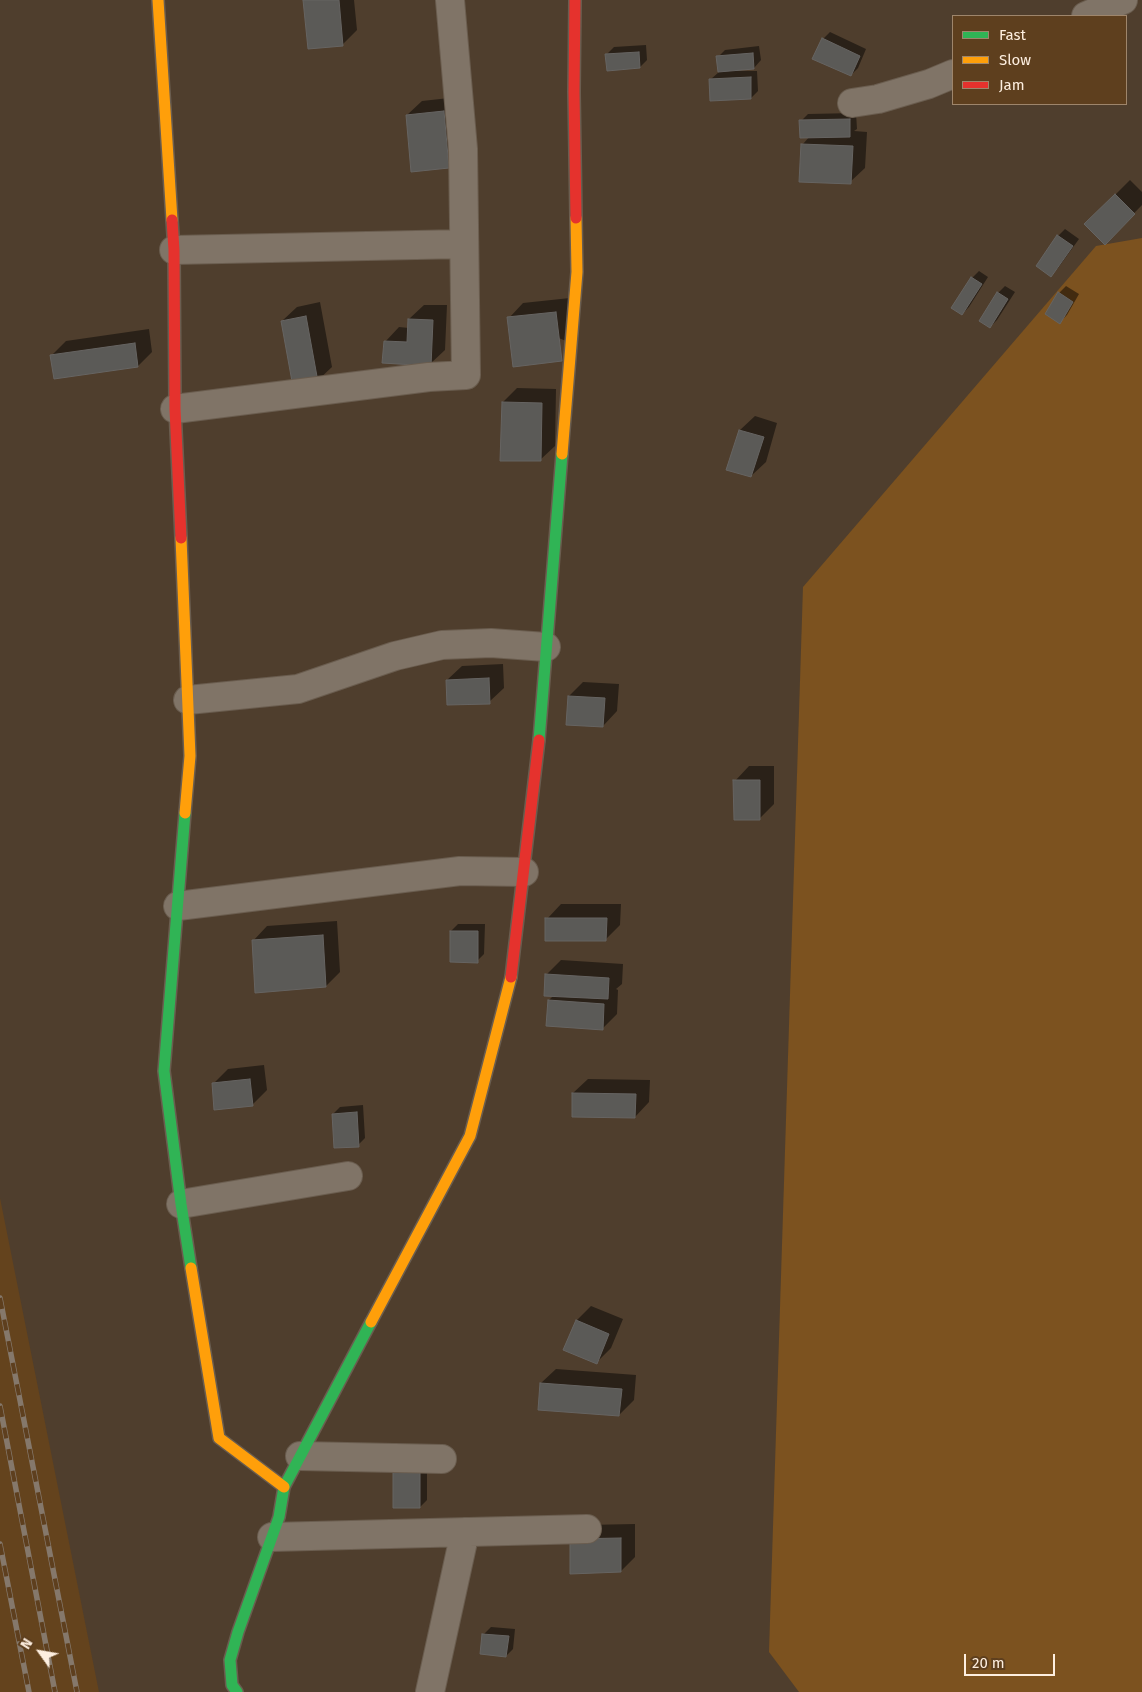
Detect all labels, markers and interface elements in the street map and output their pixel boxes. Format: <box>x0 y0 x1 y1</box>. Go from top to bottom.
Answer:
legend <box>952 15 1127 105</box>
text: Fast <box>999 26 1026 44</box>
text: Slow <box>999 51 1031 69</box>
text: Jam <box>999 76 1025 94</box>
north arrow <box>15 1627 65 1677</box>
text: N <box>17 1635 37 1652</box>
scale bar <box>967 1644 1058 1676</box>
text: 20 m <box>972 1654 1005 1672</box>

